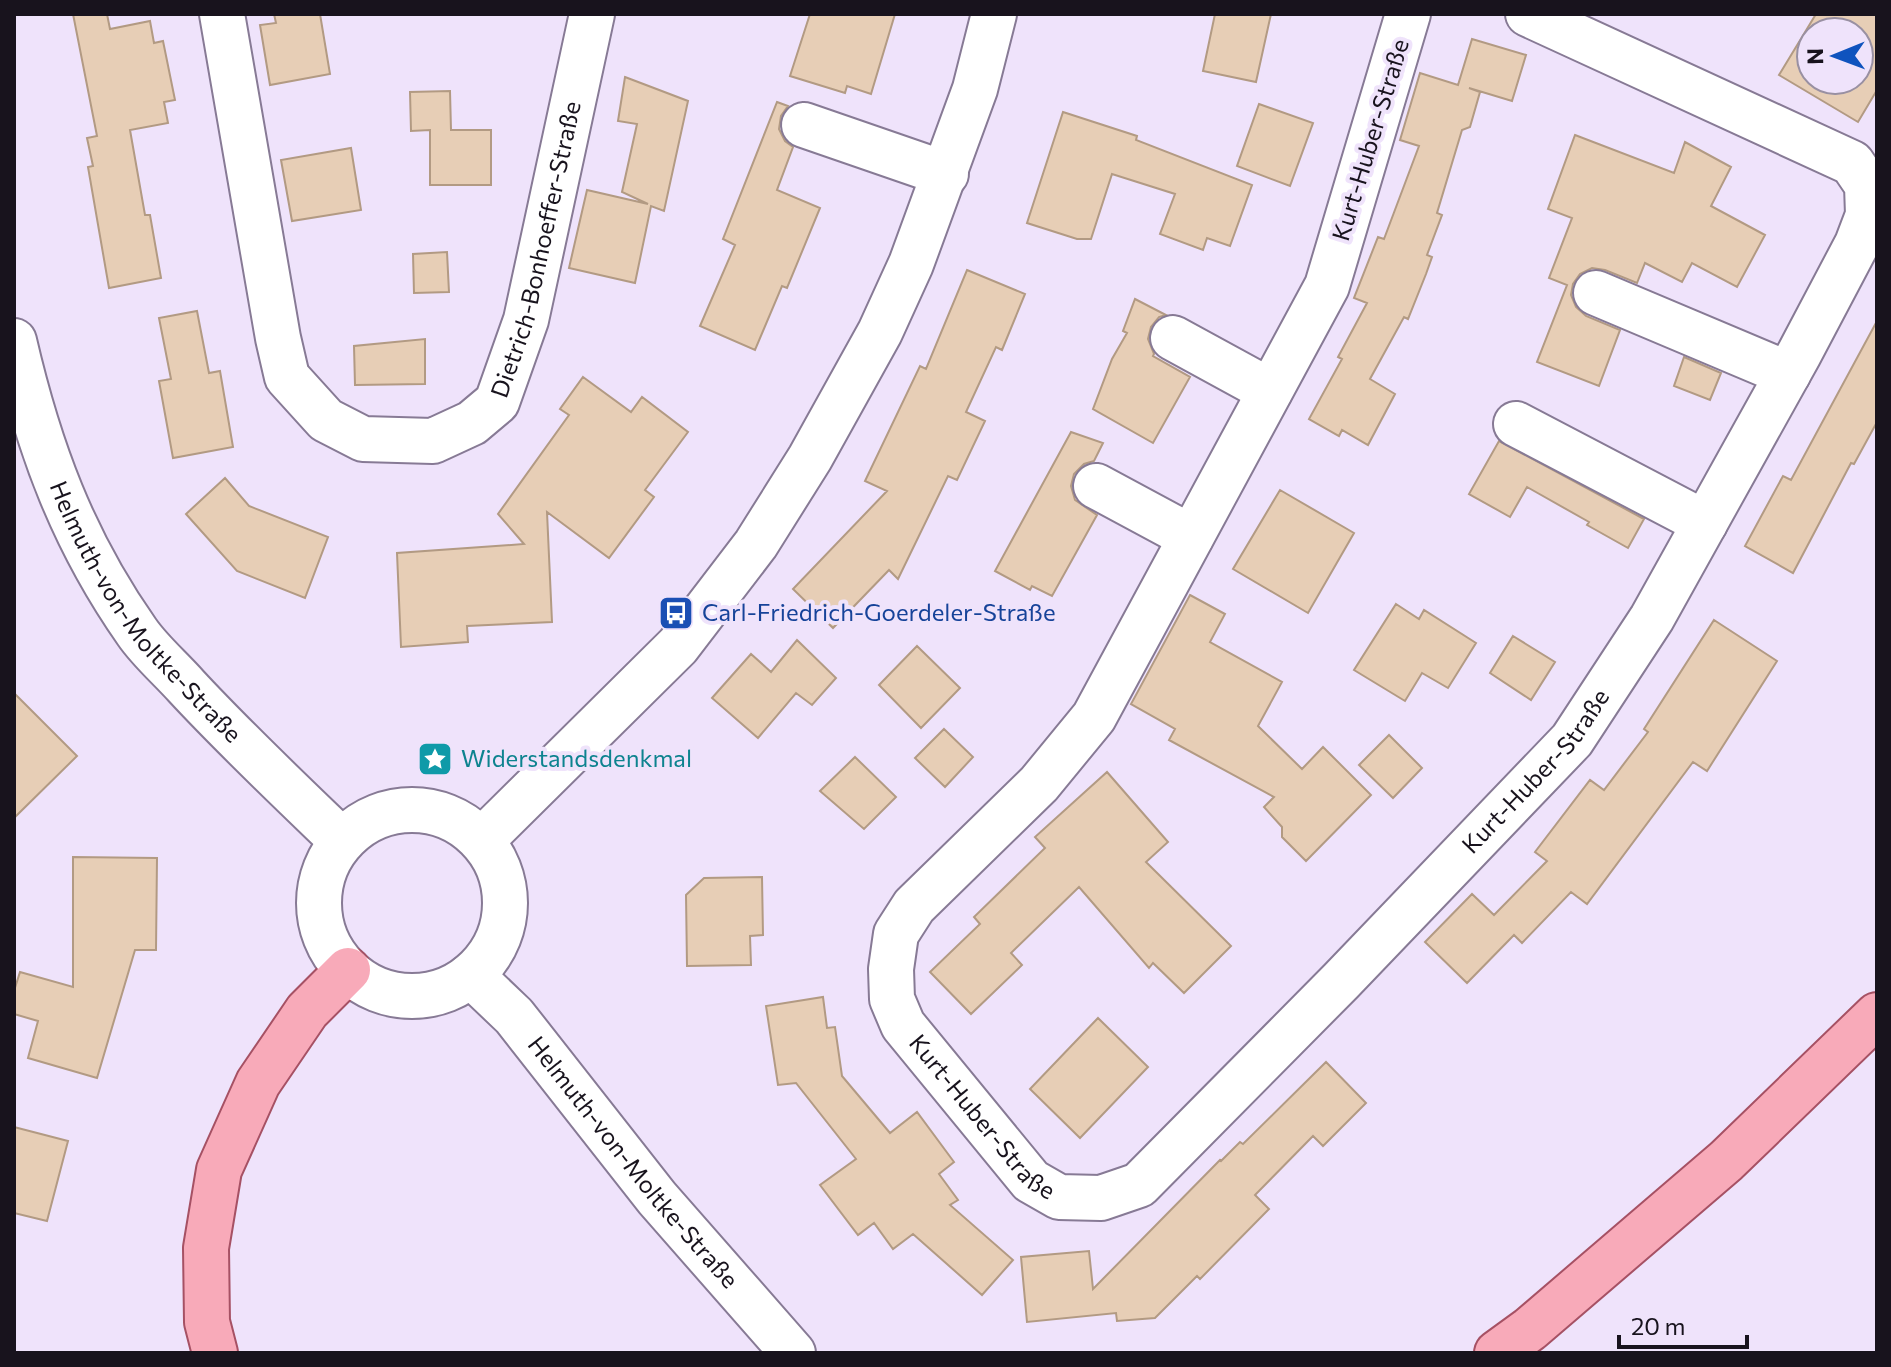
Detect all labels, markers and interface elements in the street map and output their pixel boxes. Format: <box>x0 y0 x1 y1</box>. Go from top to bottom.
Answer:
north arrow <box>1795 16 1875 96</box>
street label: Kurt-Huber-Straße <box>1325 35 1414 244</box>
text: N <box>1801 48 1828 65</box>
street label: Dietrich-Bonhoeffer-Straße <box>484 98 586 401</box>
street label: Helmuth-von-Moltke-Straße <box>45 476 248 748</box>
bus stop icon: Carl-Friedrich-Goerdeler-Straße <box>657 594 695 632</box>
place label: Carl-Friedrich-Goerdeler-Straße <box>702 597 1056 626</box>
street label: Kurt-Huber-Straße <box>1455 683 1615 859</box>
place icon: Widerstandsdenkmal <box>416 740 454 778</box>
place label: Widerstandsdenkmal <box>461 743 692 772</box>
street label: Kurt-Huber-Straße <box>904 1028 1061 1205</box>
street label: Helmuth-von-Moltke-Straße <box>523 1030 745 1293</box>
scale bar <box>1619 1299 1747 1349</box>
text: 20 m <box>1631 1311 1685 1340</box>

